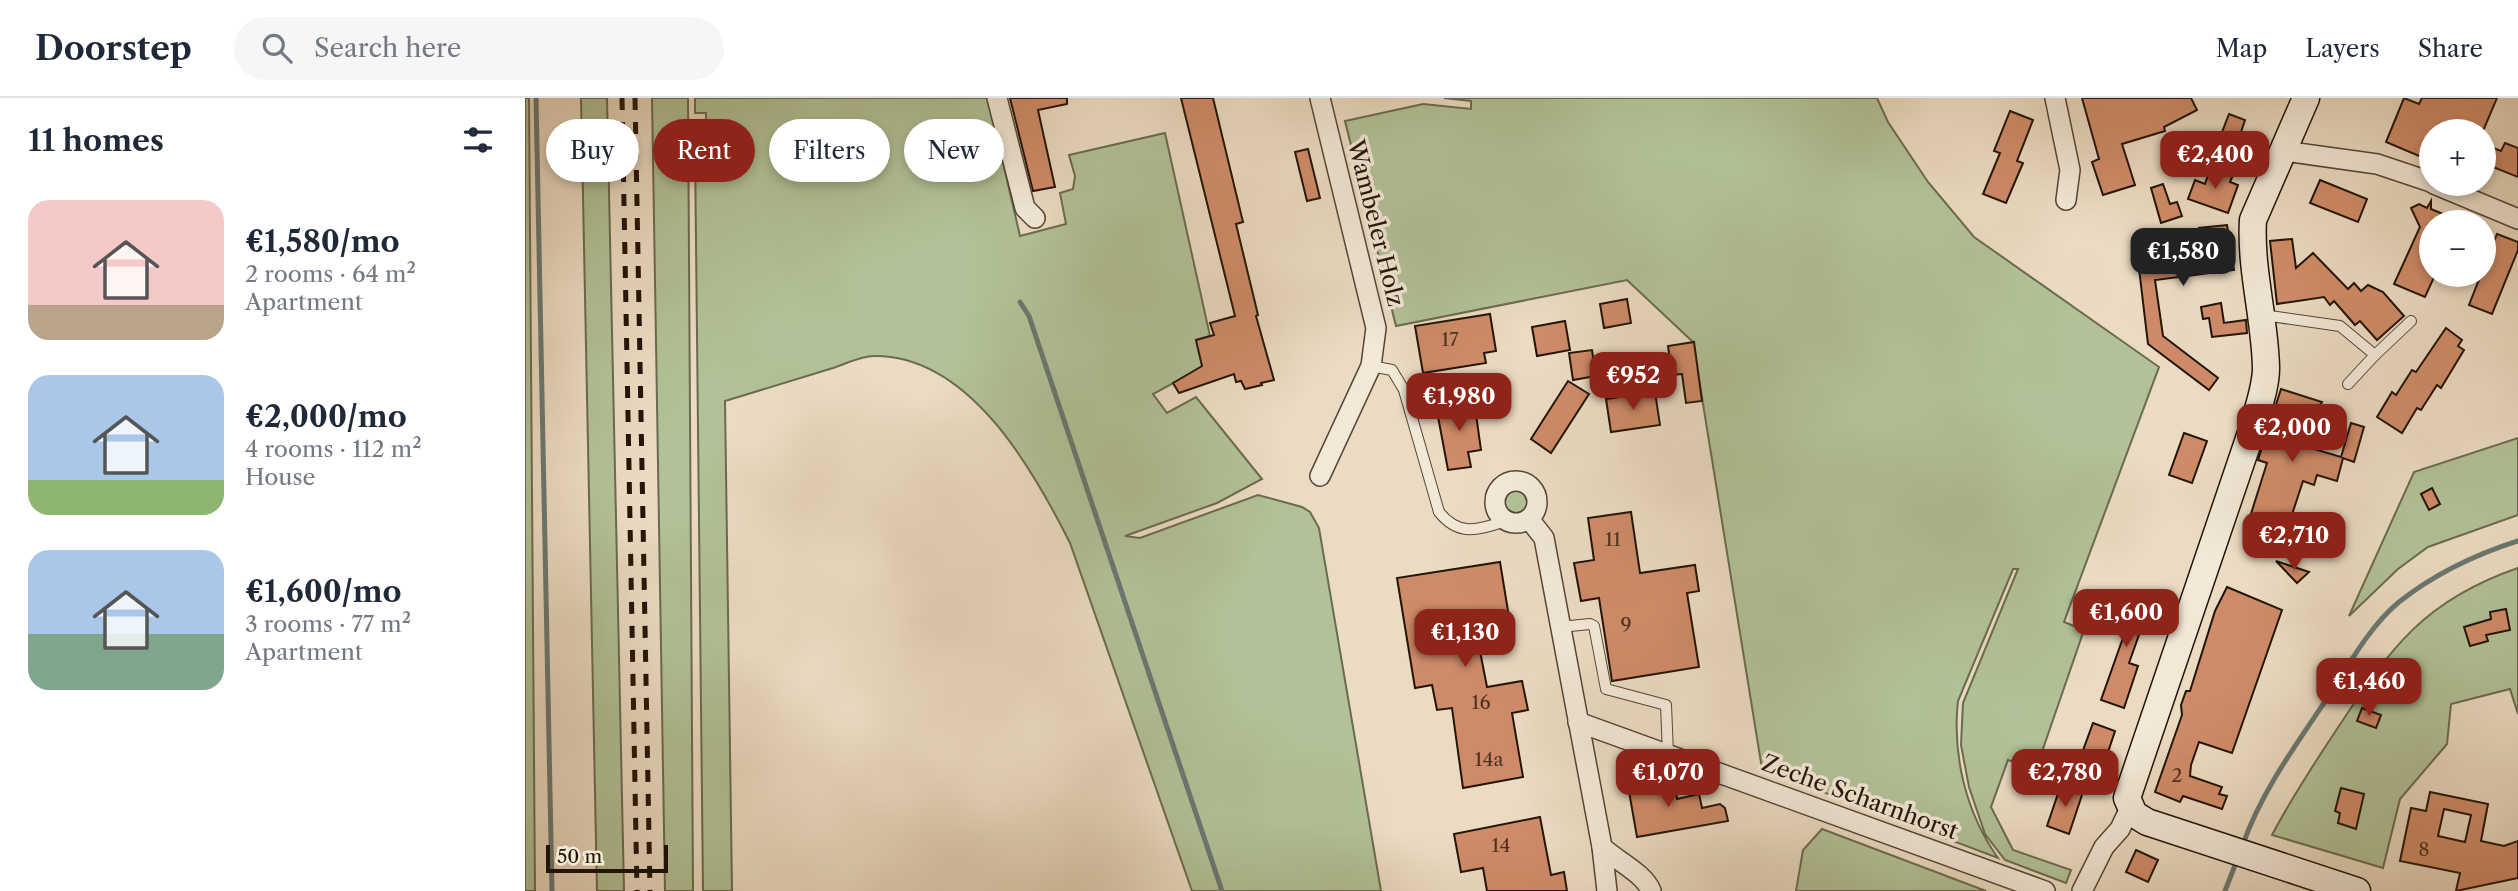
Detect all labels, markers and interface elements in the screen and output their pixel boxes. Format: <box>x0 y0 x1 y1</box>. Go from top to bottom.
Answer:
search box <box>234 17 724 80</box>
text: Doorstep <box>35 28 192 69</box>
icon: search <box>258 29 296 67</box>
text: Search here <box>314 32 461 64</box>
text: Map <box>2216 34 2267 63</box>
text: Layers <box>2305 34 2380 63</box>
text: Share <box>2418 34 2483 63</box>
chip: Buy <box>546 119 639 182</box>
chip: Rent <box>653 119 755 182</box>
chip: Filters <box>769 119 890 182</box>
chip: New <box>904 119 1004 182</box>
map controls <box>2419 119 2496 287</box>
button: + <box>2419 119 2496 196</box>
icon: filters <box>459 121 497 159</box>
text: 11 homes <box>28 122 164 159</box>
pin: €2,400 <box>2158 132 2272 191</box>
street label: Wambeler Holz <box>1342 136 1410 309</box>
text: €2,400 <box>2176 140 2254 168</box>
button: − <box>2419 210 2496 287</box>
text: €1,580/mo <box>245 223 400 260</box>
icon: home <box>84 228 168 312</box>
pin: €1,580 <box>2126 228 2240 288</box>
text: €1,580 <box>2147 237 2219 265</box>
text: 2 rooms · 64 m² <box>245 260 416 288</box>
text: Apartment <box>245 288 363 316</box>
house number: 17 <box>1441 328 1459 351</box>
pin: €952 <box>1592 352 1674 412</box>
text: €952 <box>1606 361 1660 389</box>
pin: €1,980 <box>1402 374 1516 433</box>
text: €1,980 <box>1422 382 1496 410</box>
text: €2,000/mo <box>245 398 407 435</box>
icon: home <box>84 403 168 487</box>
pin: €2,000 <box>2235 404 2349 464</box>
text: €2,000 <box>2253 413 2331 441</box>
text: 4 rooms · 112 m² <box>245 435 422 463</box>
text: House <box>245 463 315 491</box>
pin: €2,710 <box>2237 512 2351 572</box>
text: €2,710 <box>2258 521 2330 549</box>
house number: 11 <box>1605 528 1621 551</box>
text: €1,600/mo <box>245 573 402 610</box>
icon: home <box>84 578 168 662</box>
pin: €1,600 <box>2069 589 2183 649</box>
text: €1,600 <box>2089 598 2163 626</box>
text: 3 rooms · 77 m² <box>245 610 411 638</box>
pin: €1,130 <box>1408 610 1522 669</box>
house number: 9 <box>1620 613 1632 636</box>
text: €1,130 <box>1430 618 1500 646</box>
text: Apartment <box>245 638 363 666</box>
pin: €1,460 <box>2312 658 2426 718</box>
text: €1,460 <box>2332 667 2406 695</box>
house number: 16 <box>1471 691 1491 714</box>
house number: 14a <box>1475 748 1504 771</box>
street label: Zeche Scharnhorst <box>1758 749 1962 845</box>
pin: €1,070 <box>1611 750 1725 809</box>
pin: €2,780 <box>2008 750 2122 809</box>
text: €1,070 <box>1632 758 1704 786</box>
text: €2,780 <box>2027 758 2103 786</box>
house number: 2 <box>2172 764 2183 787</box>
house number: 14 <box>1492 834 1510 857</box>
house number: 8 <box>2418 838 2430 861</box>
scale bar <box>546 842 669 874</box>
text: 50 m <box>557 845 602 868</box>

